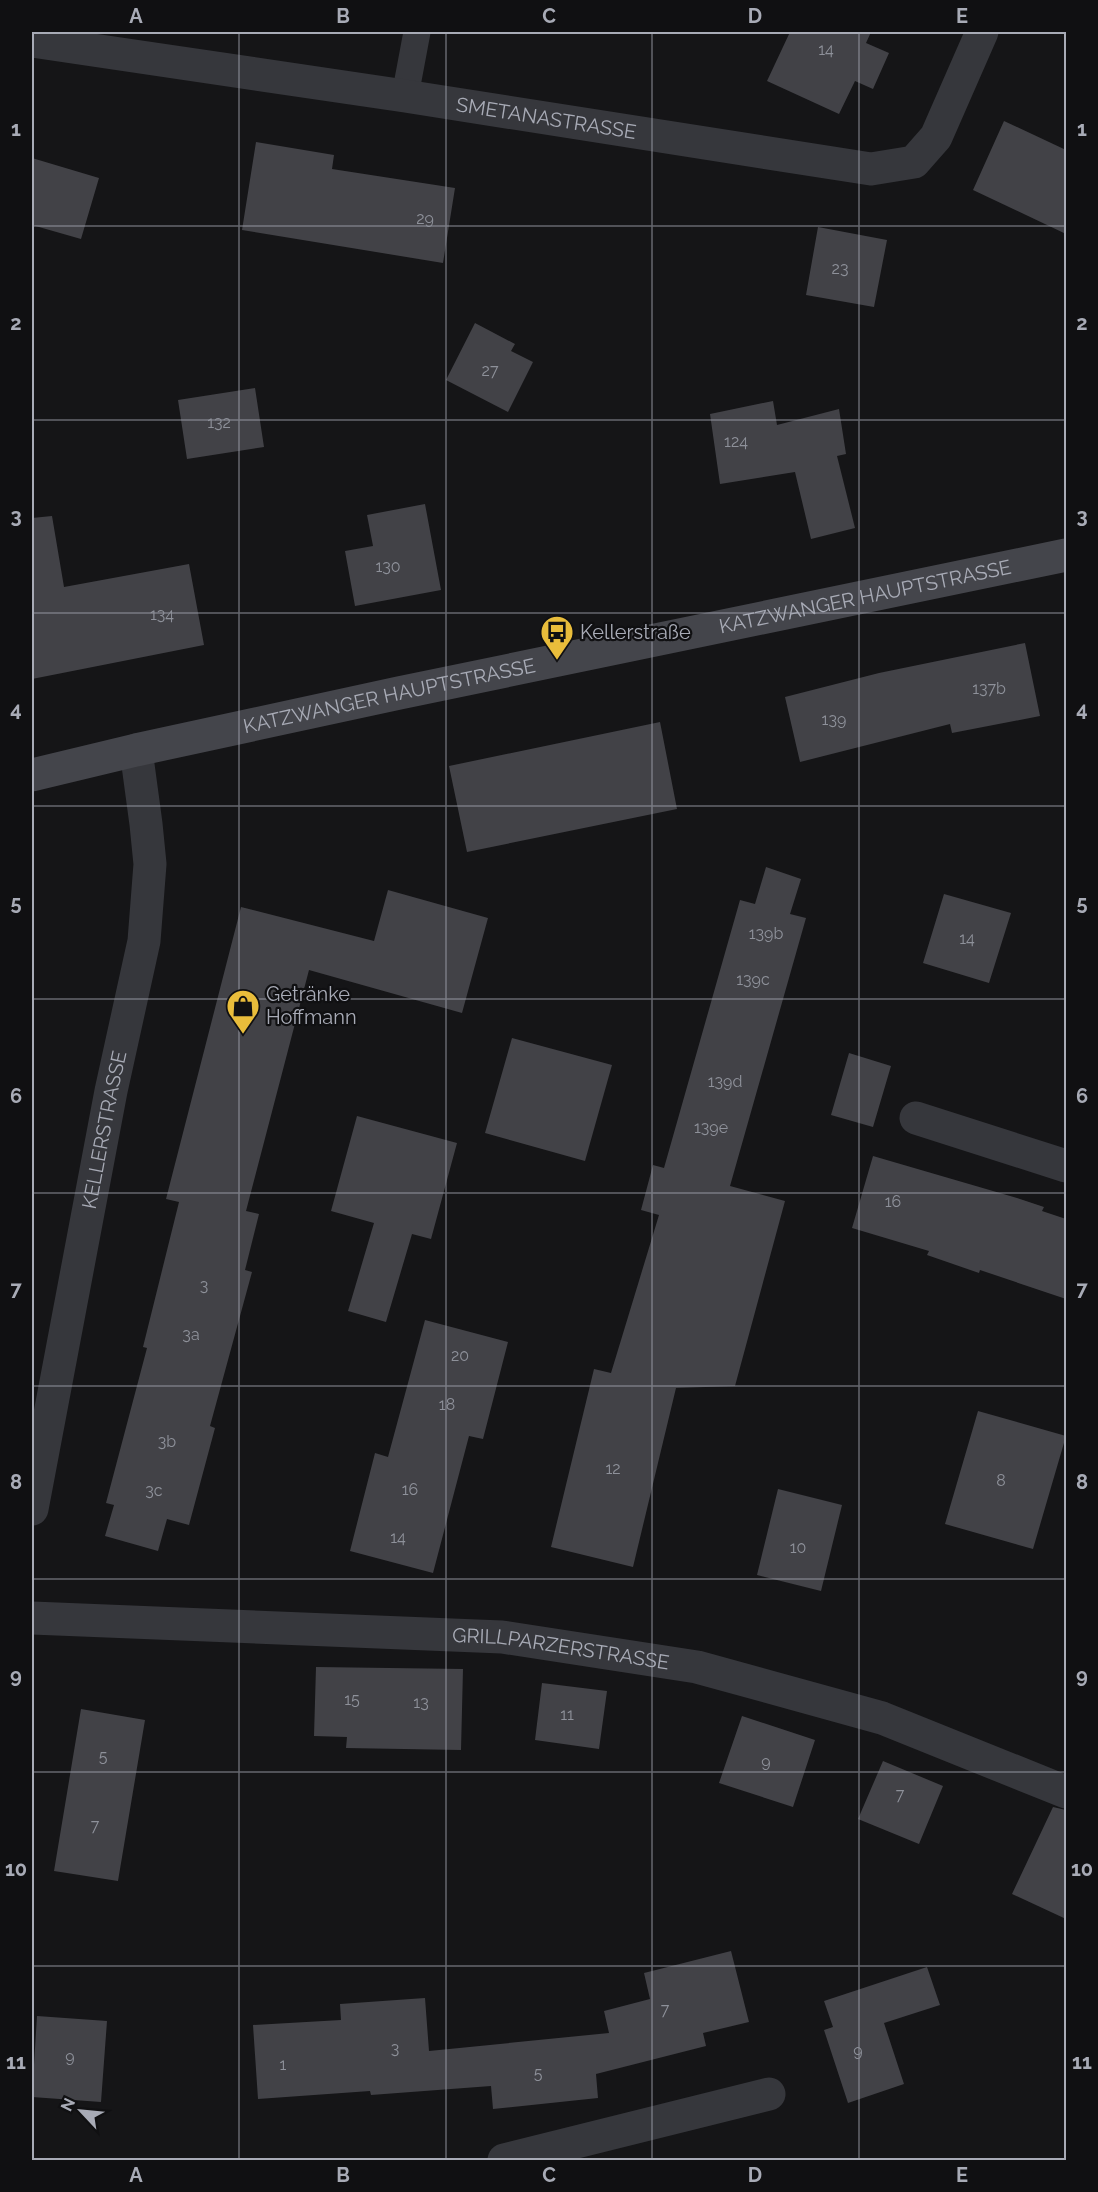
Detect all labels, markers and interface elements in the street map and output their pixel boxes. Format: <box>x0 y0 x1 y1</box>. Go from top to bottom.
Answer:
text: A <box>129 4 143 28</box>
text: B <box>336 4 350 28</box>
text: C <box>542 4 556 28</box>
text: D <box>748 4 762 28</box>
text: E <box>956 4 968 28</box>
house number: 14 <box>818 40 834 59</box>
street label: SMETANASTRASSE <box>454 92 638 144</box>
text: 1 <box>11 117 21 141</box>
text: 1 <box>1077 117 1087 141</box>
house number: 29 <box>416 209 434 228</box>
house number: 23 <box>832 259 848 278</box>
text: 2 <box>10 311 22 335</box>
text: 2 <box>1076 311 1088 335</box>
house number: 27 <box>482 361 499 380</box>
house number: 132 <box>207 413 231 432</box>
house number: 124 <box>724 432 748 451</box>
text: 3 <box>10 504 22 528</box>
text: 3 <box>1076 504 1088 528</box>
street label: KATZWANGER HAUPTSTRASSE <box>717 555 1013 638</box>
house number: 130 <box>375 557 401 576</box>
house number: 134 <box>150 605 174 624</box>
bus stop icon: Kellerstraße <box>539 614 575 661</box>
place label: Kellerstraße <box>580 620 691 644</box>
street label: KATZWANGER HAUPTSTRASSE <box>241 653 537 738</box>
house number: 137b <box>972 679 1006 698</box>
text: 4 <box>10 697 22 721</box>
text: 4 <box>1076 697 1088 721</box>
house number: 139 <box>822 710 846 729</box>
text: 5 <box>10 891 22 915</box>
text: 5 <box>1076 891 1088 915</box>
house number: 139b <box>749 924 783 943</box>
house number: 14 <box>959 929 975 948</box>
house number: 139c <box>736 970 770 989</box>
place label: Getränke Hoffmann <box>266 982 357 1029</box>
shop icon: Getränke Hoffmann <box>225 988 261 1035</box>
street label: KELLERSTRASSE <box>77 1048 132 1211</box>
house number: 139d <box>708 1072 742 1091</box>
text: 6 <box>10 1084 22 1108</box>
text: 6 <box>1076 1084 1088 1108</box>
house number: 139e <box>694 1118 728 1137</box>
house number: 16 <box>885 1192 901 1211</box>
house number: 3 <box>200 1276 208 1295</box>
text: 7 <box>10 1277 22 1301</box>
text: 7 <box>1076 1277 1088 1301</box>
house number: 3a <box>182 1325 200 1344</box>
house number: 20 <box>451 1346 469 1365</box>
house number: 18 <box>439 1395 455 1414</box>
house number: 3b <box>158 1432 176 1451</box>
house number: 12 <box>605 1459 621 1478</box>
text: 8 <box>10 1470 22 1494</box>
text: 8 <box>1076 1470 1088 1494</box>
house number: 8 <box>996 1471 1006 1490</box>
house number: 16 <box>402 1480 418 1499</box>
house number: 3c <box>145 1481 163 1500</box>
house number: 14 <box>390 1528 406 1547</box>
house number: 10 <box>790 1538 806 1557</box>
street label: GRILLPARZERSTRASSE <box>452 1623 671 1675</box>
text: 9 <box>10 1664 22 1688</box>
text: 9 <box>1076 1664 1088 1688</box>
house number: 15 <box>344 1690 360 1709</box>
house number: 13 <box>413 1693 429 1712</box>
house number: 11 <box>560 1705 574 1724</box>
house number: 5 <box>99 1747 108 1766</box>
house number: 9 <box>761 1752 771 1771</box>
house number: 7 <box>896 1785 905 1804</box>
house number: 7 <box>91 1816 100 1835</box>
text: 10 <box>5 1857 27 1881</box>
text: 10 <box>1071 1857 1093 1881</box>
house number: 7 <box>661 2000 670 2019</box>
house number: 3 <box>391 2039 399 2058</box>
house number: 9 <box>853 2041 863 2060</box>
house number: 9 <box>65 2047 75 2066</box>
text: 11 <box>6 2050 26 2074</box>
text: 11 <box>1072 2050 1092 2074</box>
house number: 1 <box>280 2055 287 2074</box>
house number: 5 <box>534 2064 543 2083</box>
north arrow <box>51 2081 111 2141</box>
text: N <box>57 2095 79 2114</box>
text: A <box>129 2163 143 2187</box>
text: B <box>336 2163 350 2187</box>
text: C <box>542 2163 556 2187</box>
text: D <box>748 2163 762 2187</box>
text: E <box>956 2163 968 2187</box>

